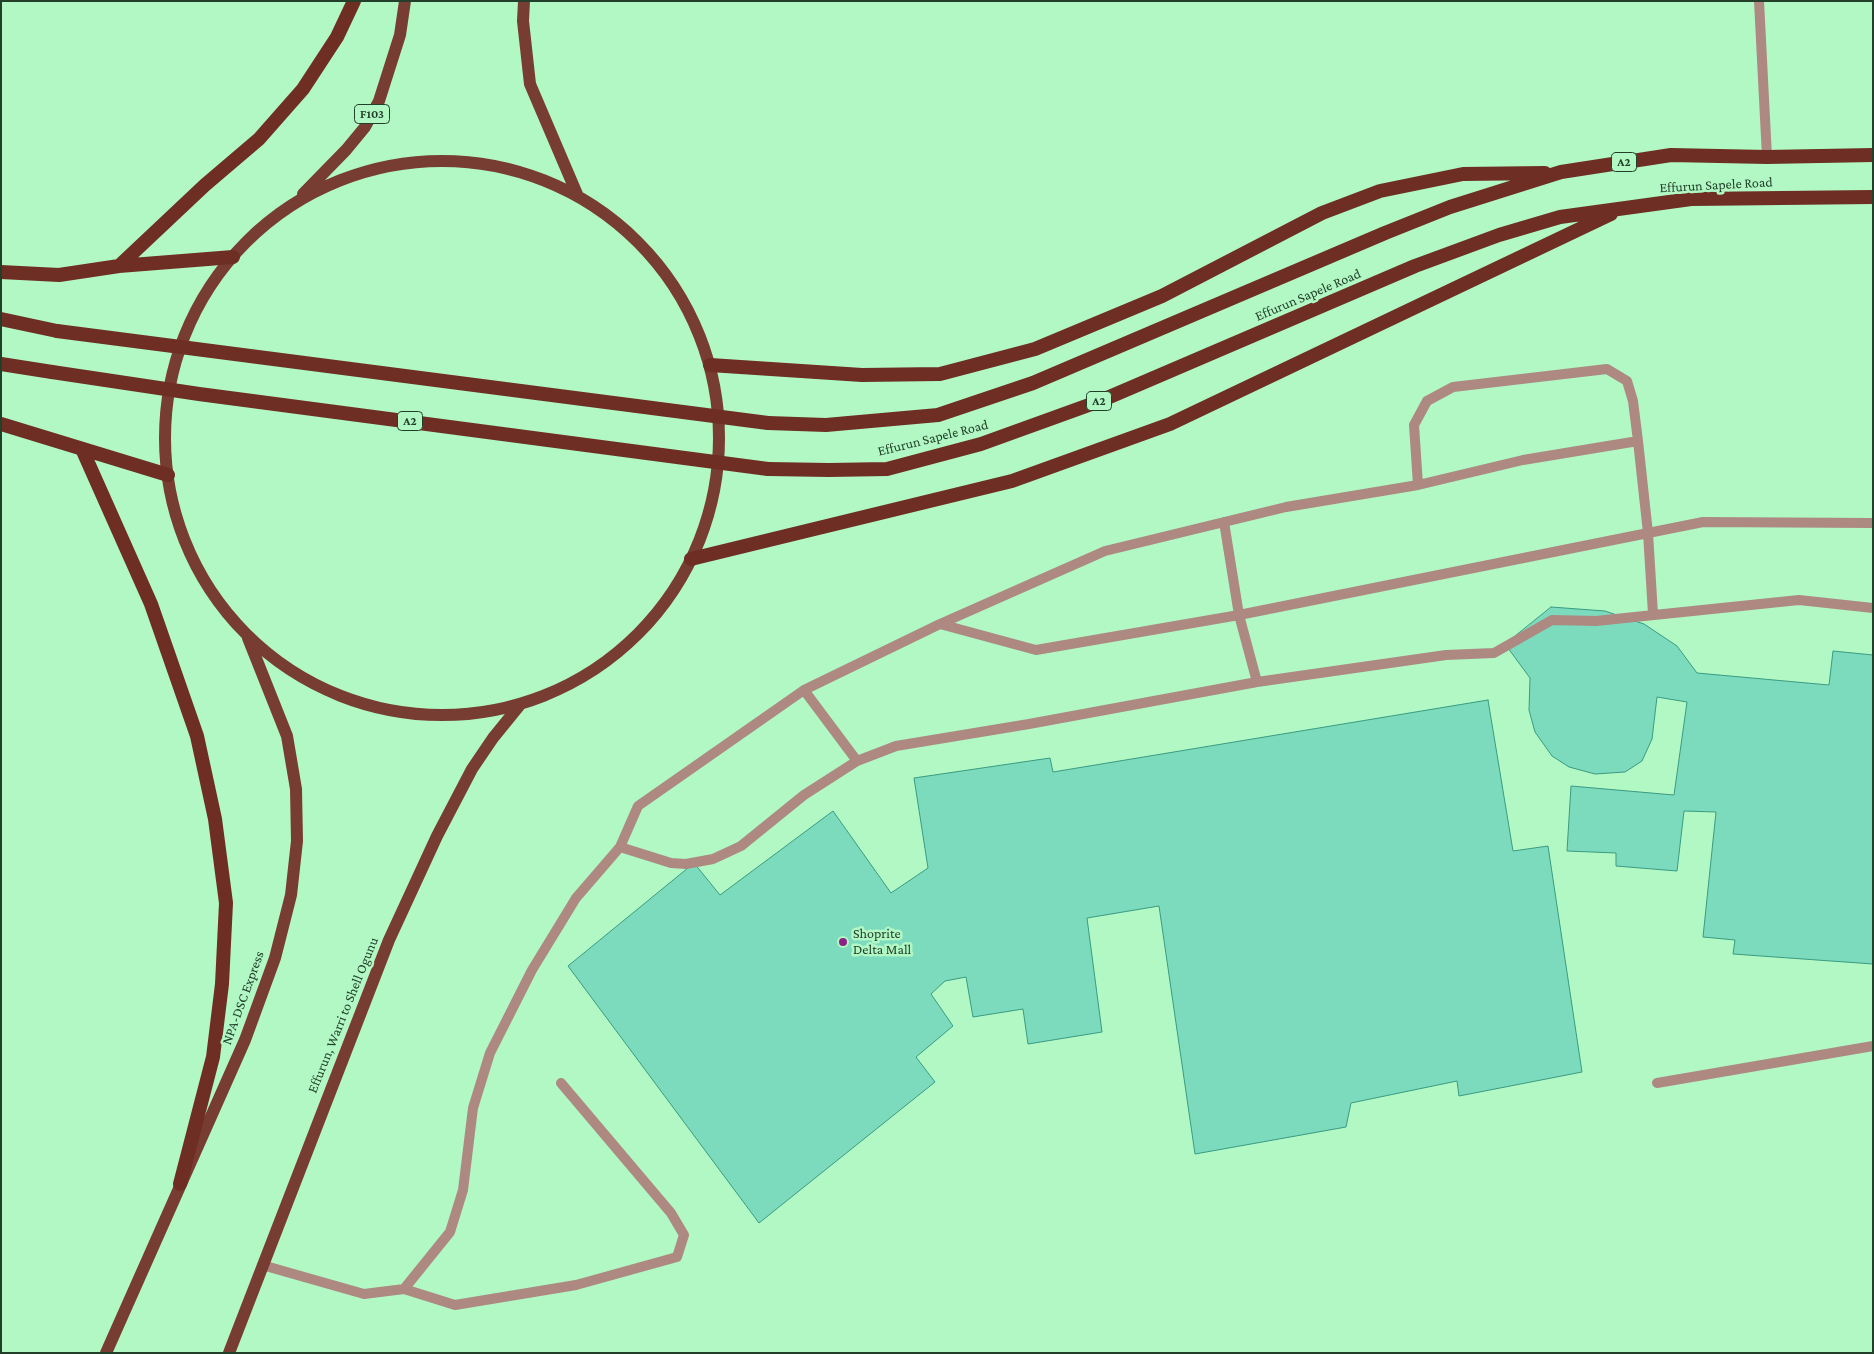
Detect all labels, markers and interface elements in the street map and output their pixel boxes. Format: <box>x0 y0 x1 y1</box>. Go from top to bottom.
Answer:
road number: F103 <box>354 105 390 124</box>
road number: A2 <box>1612 152 1636 172</box>
street label: Effurun Sapele Road <box>1659 174 1773 196</box>
street label: Effurun Sapele Road <box>1253 265 1363 325</box>
road number: A2 <box>1086 392 1112 411</box>
road number: A2 <box>398 412 422 431</box>
street label: Effurun Sapele Road <box>876 416 990 460</box>
place label: Shoprite Delta Mall <box>853 926 911 959</box>
street label: Effurun, Warri to Shell Ogunu <box>304 935 382 1095</box>
marker: Shoprite Delta Mall <box>837 936 849 948</box>
street label: NPA-DSC Express <box>218 949 268 1047</box>

